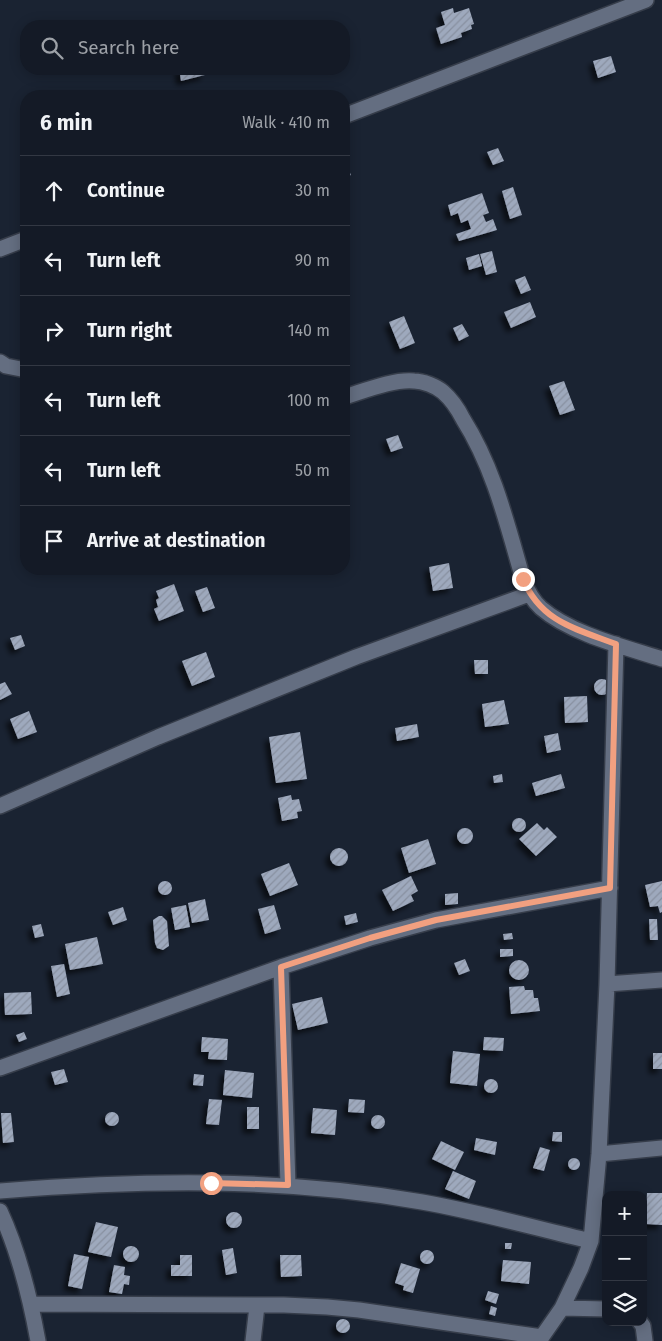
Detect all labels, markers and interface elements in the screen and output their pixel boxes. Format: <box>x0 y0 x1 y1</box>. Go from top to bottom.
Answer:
search box <box>20 20 350 75</box>
icon: search <box>38 34 66 62</box>
text: Search here <box>78 36 179 59</box>
text: 6 min <box>40 110 93 136</box>
text: Walk · 410 m <box>242 113 330 132</box>
icon: ahead <box>40 177 68 205</box>
text: Continue <box>87 179 165 202</box>
text: 30 m <box>295 181 330 200</box>
icon: left <box>40 247 68 275</box>
text: Turn left <box>87 249 161 272</box>
text: 90 m <box>295 251 330 270</box>
icon: right <box>40 317 68 345</box>
text: Turn right <box>87 319 172 342</box>
text: 140 m <box>288 321 330 340</box>
icon: left <box>40 387 68 415</box>
text: Turn left <box>87 389 161 412</box>
text: 100 m <box>287 391 330 410</box>
icon: left <box>40 457 68 485</box>
text: Turn left <box>87 459 161 482</box>
text: 50 m <box>295 461 330 480</box>
icon: arrive <box>40 527 68 555</box>
text: Arrive at destination <box>87 529 266 552</box>
route end <box>512 568 535 591</box>
route start <box>200 1172 223 1195</box>
map controls <box>602 1191 647 1326</box>
button: + <box>602 1191 647 1236</box>
button: − <box>602 1236 647 1281</box>
button: layers <box>602 1281 647 1326</box>

